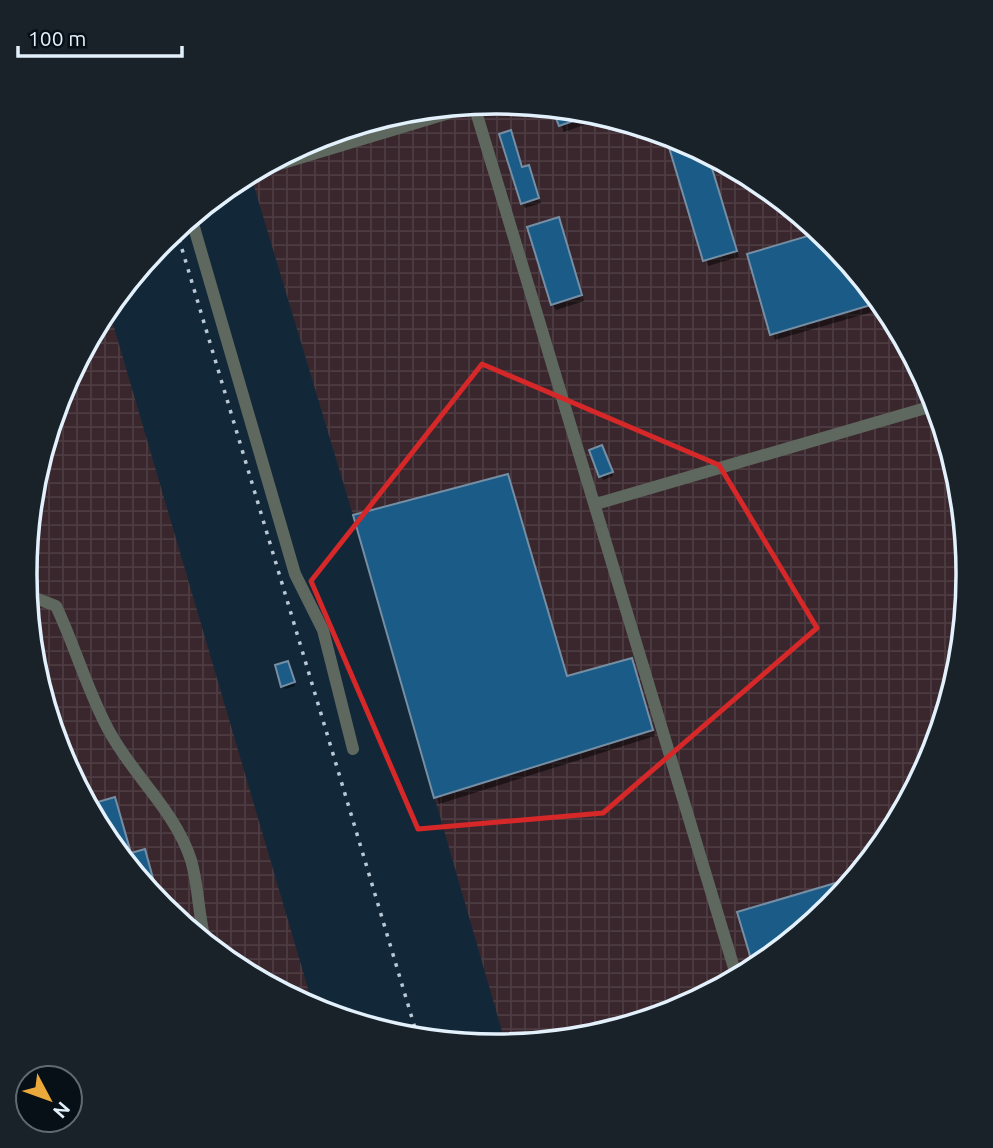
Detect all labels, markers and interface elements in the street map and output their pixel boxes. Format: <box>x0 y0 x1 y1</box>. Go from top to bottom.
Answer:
scale bar <box>18 14 182 58</box>
text: 100 m <box>28 26 86 50</box>
north arrow <box>14 1064 84 1134</box>
text: N <box>49 1098 75 1123</box>

